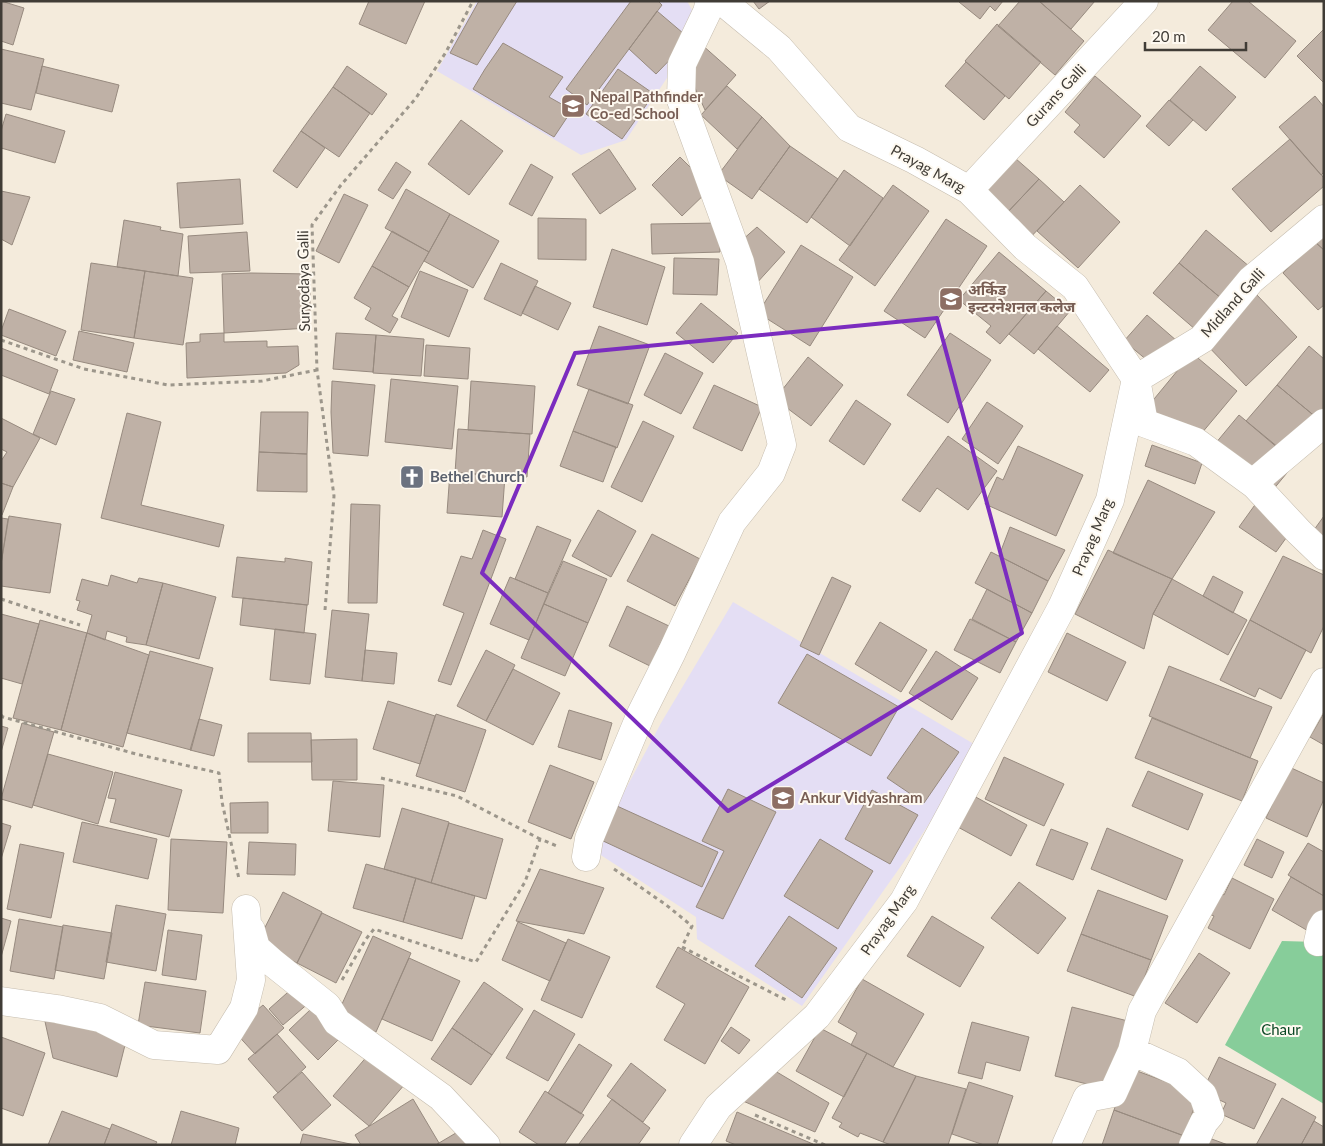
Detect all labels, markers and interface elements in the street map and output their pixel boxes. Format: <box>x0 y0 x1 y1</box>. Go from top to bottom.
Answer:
scale bar <box>1145 20 1246 52</box>
text: 20 m <box>1152 27 1186 45</box>
street label: Gurans Galli <box>1021 60 1089 131</box>
place label: Nepal Pathfinder Co-ed School <box>590 87 703 122</box>
school or university icon: Nepal Pathfinder Co-ed School <box>560 93 586 119</box>
street label: Prayag Marg <box>888 140 969 196</box>
street label: Suryodaya Galli <box>293 230 313 332</box>
street label: Midland Galli <box>1197 264 1268 340</box>
place label: अर्किड इन्टरनेशनल कलेज <box>968 280 1077 315</box>
school or university icon: अर्किड इन्टरनेशनल कलेज <box>938 286 964 312</box>
church icon: Bethel Church <box>399 464 425 490</box>
place label: Bethel Church <box>430 467 525 485</box>
street label: Prayag Marg <box>1068 495 1117 578</box>
school or university icon: Ankur Vidyashram <box>770 785 796 811</box>
place label: Ankur Vidyashram <box>799 788 923 806</box>
street label: Prayag Marg <box>856 880 918 958</box>
park label: Chaur <box>1261 1020 1301 1038</box>

